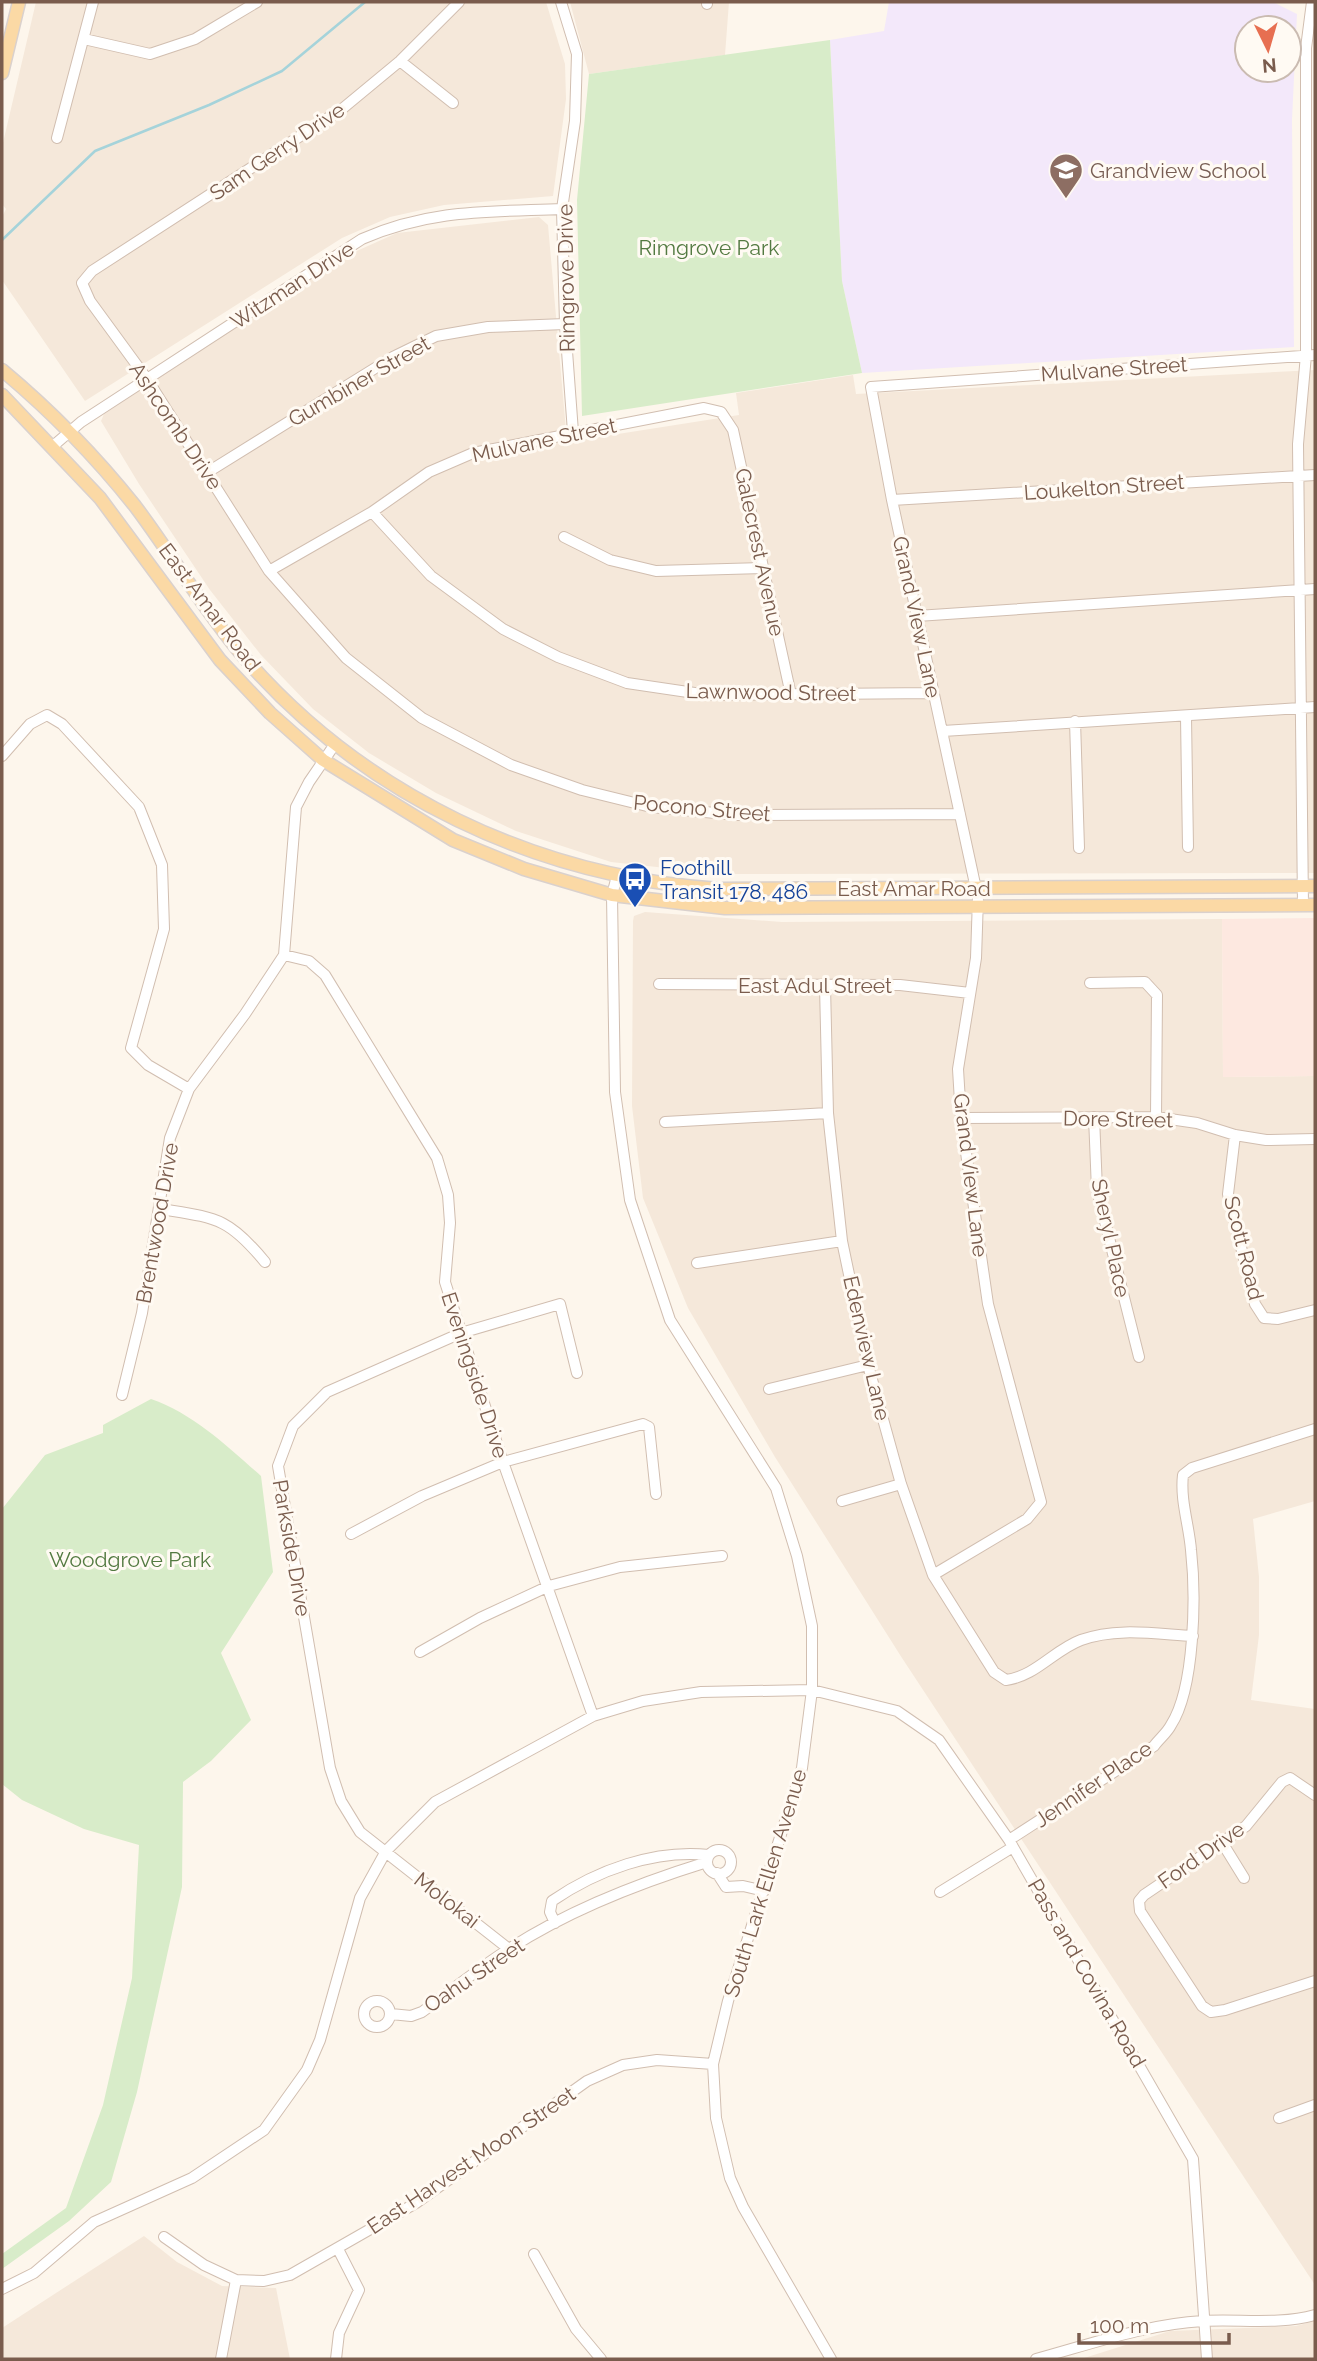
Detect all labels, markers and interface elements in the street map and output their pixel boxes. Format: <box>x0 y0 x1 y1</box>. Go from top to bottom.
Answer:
north arrow <box>1233 14 1303 84</box>
text: N <box>1261 54 1278 78</box>
street label: Sam Gerry Drive <box>205 97 349 205</box>
school or university icon: Grandview School <box>1047 151 1085 200</box>
place label: Grandview School <box>1090 158 1266 183</box>
street label: Rimgrove Drive <box>552 204 580 352</box>
park label: Rimgrove Park <box>639 235 780 260</box>
street label: Witzman Drive <box>225 236 359 334</box>
street label: Gumbiner Street <box>284 330 434 432</box>
street label: Mulvane Street <box>1040 351 1188 387</box>
street label: Ashcomb Drive <box>124 358 228 494</box>
street label: Mulvane Street <box>470 413 618 467</box>
street label: Galecrest Avenue <box>730 466 790 638</box>
street label: Loukelton Street <box>1023 469 1185 505</box>
street label: Grand View Lane <box>888 534 946 700</box>
street label: East Amar Road <box>154 538 266 676</box>
street label: Lawnwood Street <box>685 678 857 706</box>
street label: Pocono Street <box>632 790 772 826</box>
place label: Foothill Transit 178, 486 <box>660 855 808 904</box>
bus stop icon: Foothill Transit 178, 486 <box>616 860 654 909</box>
street label: East Amar Road <box>837 876 991 901</box>
street label: East Adul Street <box>738 973 892 998</box>
street label: Grand View Lane <box>949 1092 993 1258</box>
street label: Dore Street <box>1063 1106 1173 1132</box>
street label: Brentwood Drive <box>131 1141 183 1305</box>
street label: Sheryl Place <box>1086 1176 1136 1300</box>
street label: Scott Road <box>1219 1193 1269 1303</box>
street label: Edenview Lane <box>838 1273 896 1423</box>
street label: Eveningside Drive <box>436 1289 514 1461</box>
street label: Parkside Drive <box>268 1478 316 1618</box>
park label: Woodgrove Park <box>49 1547 211 1572</box>
street label: Jennifer Place <box>1029 1735 1157 1833</box>
street label: South Lark Ellen Avenue <box>718 1766 812 2000</box>
street label: Ford Drive <box>1153 1816 1249 1894</box>
street label: Molokai <box>409 1867 485 1933</box>
street label: Pass and Covina Road <box>1023 1874 1151 2072</box>
street label: Oahu Street <box>419 1932 529 2018</box>
street label: East Harvest Moon Street <box>362 2081 580 2239</box>
scale bar <box>1079 2302 1230 2346</box>
text: 100 m <box>1090 2313 1149 2338</box>

